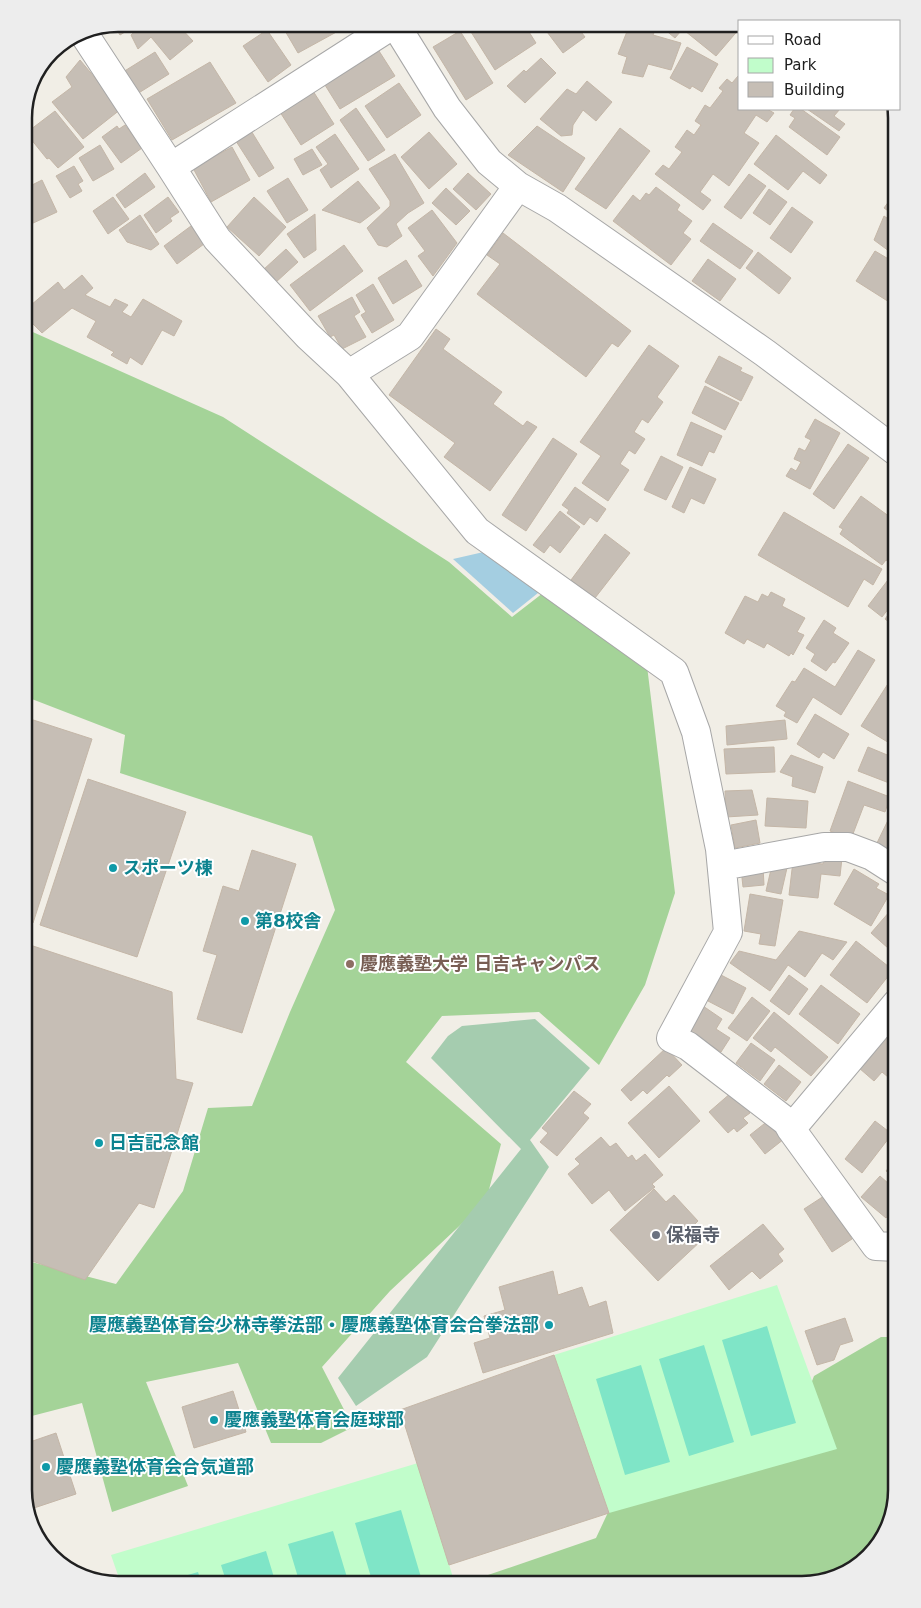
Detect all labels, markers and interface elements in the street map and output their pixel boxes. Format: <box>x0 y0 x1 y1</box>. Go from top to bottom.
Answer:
legend <box>738 20 901 110</box>
text: Road <box>784 31 822 49</box>
text: Park <box>784 56 817 74</box>
text: Building <box>784 81 845 99</box>
place label: スポーツ棟 <box>123 857 213 878</box>
marker: スポーツ棟 <box>107 862 119 874</box>
place label: 第8校舎 <box>255 910 322 931</box>
marker: 第8校舎 <box>239 915 251 927</box>
place label: 慶應義塾大学 日吉キャンパス <box>360 953 600 974</box>
marker: 慶應義塾大学 日吉キャンパス <box>344 958 356 970</box>
place label: 日吉記念館 <box>109 1132 199 1153</box>
marker: 日吉記念館 <box>93 1137 105 1149</box>
place label: 保福寺 <box>666 1224 720 1245</box>
marker: 保福寺 <box>650 1229 662 1241</box>
place label: 慶應義塾体育会少林寺拳法部・慶應義塾体育会合拳法部 <box>89 1314 539 1335</box>
marker: 慶應義塾体育会少林寺拳法部・慶應義塾体育会合拳法部 <box>543 1319 555 1331</box>
place label: 慶應義塾体育会庭球部 <box>224 1409 404 1430</box>
marker: 慶應義塾体育会庭球部 <box>208 1414 220 1426</box>
place label: 慶應義塾体育会合気道部 <box>56 1456 254 1477</box>
marker: 慶應義塾体育会合気道部 <box>40 1461 52 1473</box>

